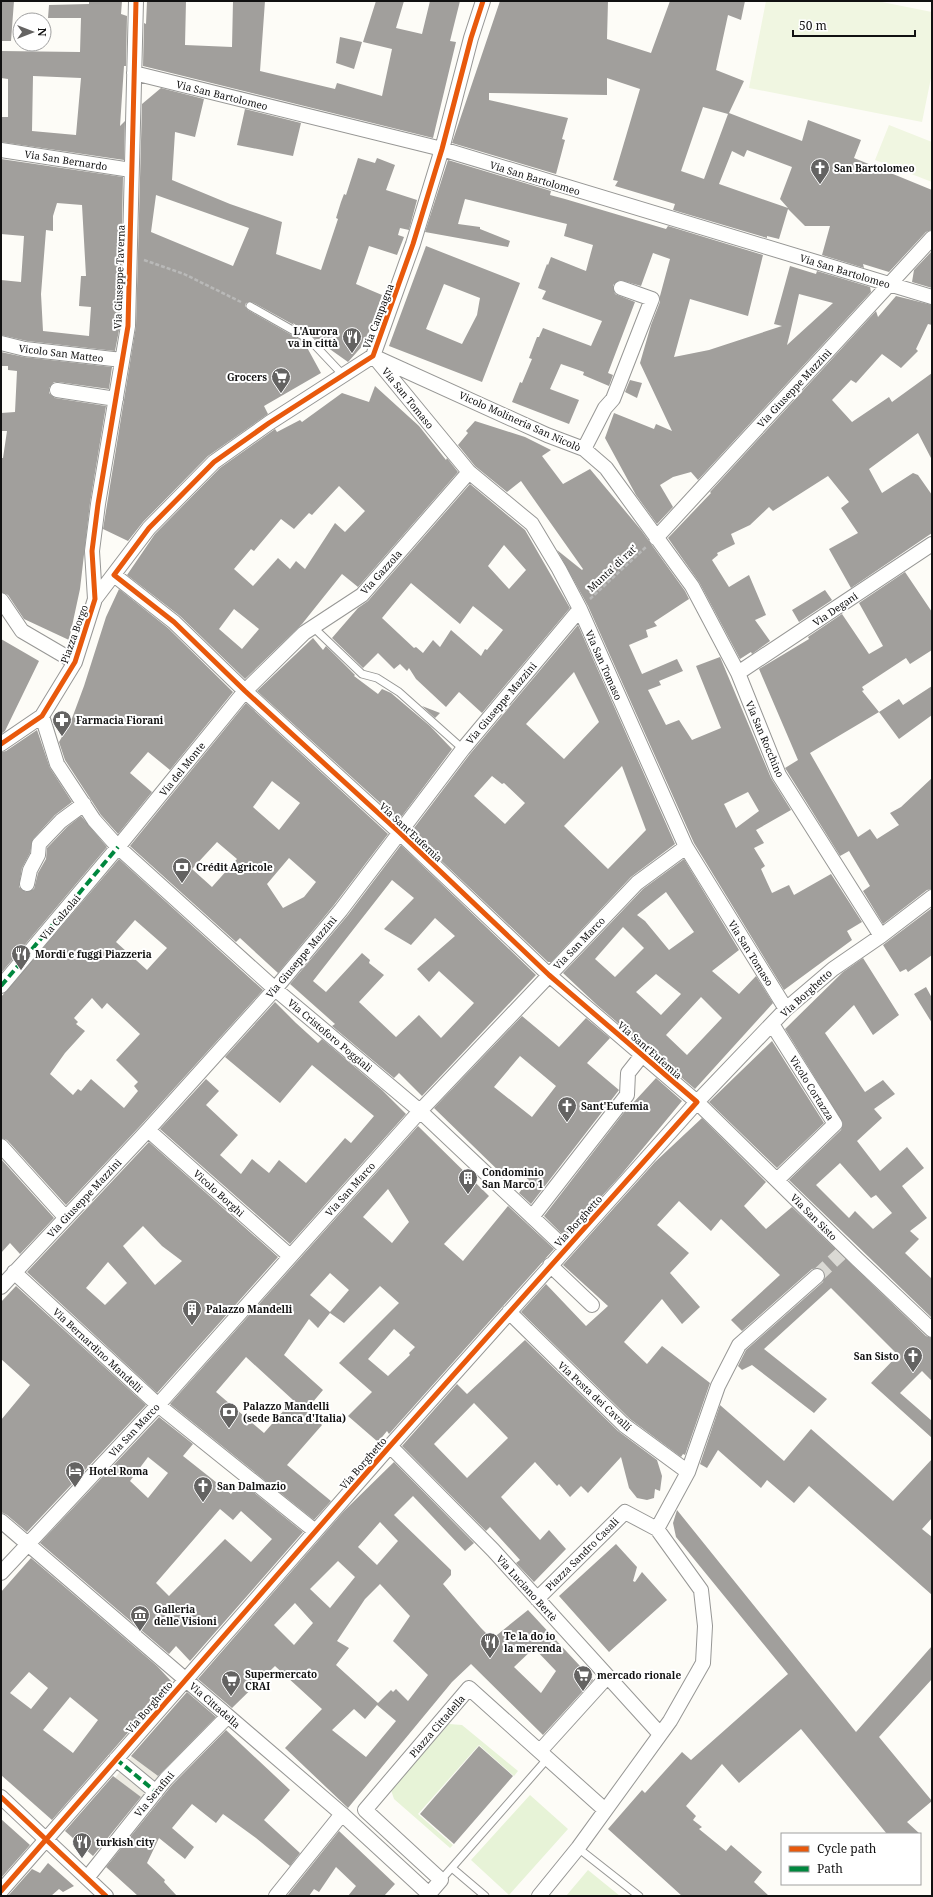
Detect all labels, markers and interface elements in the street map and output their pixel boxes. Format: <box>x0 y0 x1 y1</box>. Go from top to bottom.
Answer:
north arrow <box>12 12 52 52</box>
scale bar <box>793 12 915 38</box>
text: 50 m <box>799 17 827 34</box>
text: N <box>35 28 50 37</box>
street label: Via San Bartolomeo <box>175 77 269 113</box>
street label: Via San Bernardo <box>24 147 109 173</box>
church icon: San Bartolomeo <box>809 157 831 185</box>
street label: Via San Bartolomeo <box>488 158 582 198</box>
place label: San Bartolomeo <box>834 161 915 175</box>
street label: Via Giuseppe Taverna <box>110 224 128 329</box>
street label: Via San Bartolomeo <box>798 251 892 291</box>
street label: Via Campagna <box>359 281 397 351</box>
place label: L'Aurora va in città <box>288 324 338 350</box>
restaurant icon: L'Aurora va in città <box>341 326 363 354</box>
street label: Vicolo San Matteo <box>18 341 104 365</box>
street label: Via Giuseppe Mazzini <box>754 345 835 430</box>
street label: Via San Tomaso <box>379 364 437 432</box>
supermarket icon: Grocers <box>270 366 292 394</box>
place label: Grocers <box>227 370 267 384</box>
street label: Vicolo Molineria San Nicolò <box>457 388 583 454</box>
street label: Munta' di rat' <box>584 541 640 595</box>
street label: Via Gazzola <box>357 546 405 597</box>
street label: Via Degani <box>810 588 861 629</box>
street label: Piazza Borgo <box>57 603 91 665</box>
street label: Via San Tomaso <box>582 628 626 702</box>
street label: Via Giuseppe Mazzini <box>463 658 540 747</box>
street label: Via San Rocchino <box>742 698 788 780</box>
pharmacy icon: Farmacia Fiorani <box>51 709 73 737</box>
place label: Farmacia Fiorani <box>76 713 164 727</box>
street label: Via del Monte <box>156 739 208 799</box>
street label: Via Sant'Eufemia <box>376 799 446 865</box>
bank icon: Crédit Agricole <box>171 856 193 884</box>
place label: Crédit Agricole <box>196 860 273 874</box>
street label: Via Calzolai <box>37 890 84 943</box>
street label: Via Giuseppe Mazzini <box>263 912 340 1001</box>
street label: Via San Marco <box>550 913 608 973</box>
street label: Via San Tomaso <box>725 917 777 989</box>
restaurant icon: Mordi e fuggi Piazzeria <box>10 943 32 971</box>
place label: Mordi e fuggi Piazzeria <box>35 947 152 961</box>
street label: Via Borghetto <box>777 966 835 1020</box>
street label: Via Cristoforo Poggiali <box>285 995 376 1075</box>
street label: Via Sant'Eufemia <box>615 1018 686 1082</box>
street label: Vicolo Cortazza <box>787 1053 838 1123</box>
church icon: Sant'Eufemia <box>556 1095 578 1123</box>
place label: Sant'Eufemia <box>581 1099 649 1113</box>
street label: Via Giuseppe Mazzini <box>44 1155 125 1240</box>
street label: Via San Marco <box>322 1159 378 1219</box>
place label: Condominio San Marco 1 <box>482 1165 544 1191</box>
street label: Vicolo Borghi <box>191 1166 248 1220</box>
building icon: Condominio San Marco 1 <box>457 1167 479 1195</box>
street label: Via San Sisto <box>788 1191 841 1244</box>
street label: Via Borghetto <box>551 1192 605 1250</box>
building icon: Palazzo Mandelli <box>181 1298 203 1326</box>
place label: Palazzo Mandelli <box>206 1302 293 1316</box>
street label: Via Bernardino Mandelli <box>50 1305 147 1396</box>
church icon: San Sisto <box>902 1345 924 1373</box>
place label: San Sisto <box>854 1349 899 1363</box>
street label: Via Posta dei Cavalli <box>555 1358 636 1434</box>
place label: Palazzo Mandelli (sede Banca d'Italia) <box>243 1399 346 1425</box>
street label: Via San Marco <box>105 1400 163 1460</box>
bank icon: Palazzo Mandelli (sede Banca d'Italia) <box>218 1401 240 1429</box>
street label: Via Borghetto <box>336 1434 390 1492</box>
hotel icon: Hotel Roma <box>64 1460 86 1488</box>
place label: Hotel Roma <box>89 1464 148 1478</box>
church icon: San Dalmazio <box>192 1475 214 1503</box>
place label: San Dalmazio <box>217 1479 286 1493</box>
street label: Piazza Sandro Casali <box>542 1514 622 1594</box>
street label: Via Luciano Bertè <box>493 1552 561 1624</box>
place label: Galleria delle Visioni <box>154 1602 217 1628</box>
museum icon: Galleria delle Visioni <box>129 1604 151 1632</box>
place label: Te la do io la merenda <box>504 1629 562 1655</box>
restaurant icon: Te la do io la merenda <box>479 1631 501 1659</box>
supermarket icon: mercado rionale <box>572 1664 594 1692</box>
place label: Supermercato CRAI <box>245 1667 317 1693</box>
place label: mercado rionale <box>597 1668 681 1682</box>
supermarket icon: Supermercato CRAI <box>220 1669 242 1697</box>
street label: Via Borghetto <box>122 1678 176 1736</box>
street label: Via Cittadella <box>186 1679 244 1731</box>
street label: Piazza Cittadella <box>406 1691 468 1760</box>
street label: Via Serafini <box>131 1768 178 1820</box>
restaurant icon: turkish city <box>71 1831 93 1859</box>
legend <box>781 1833 921 1885</box>
place label: turkish city <box>96 1835 155 1849</box>
text: Cycle path <box>817 1840 877 1857</box>
text: Path <box>817 1860 843 1877</box>

